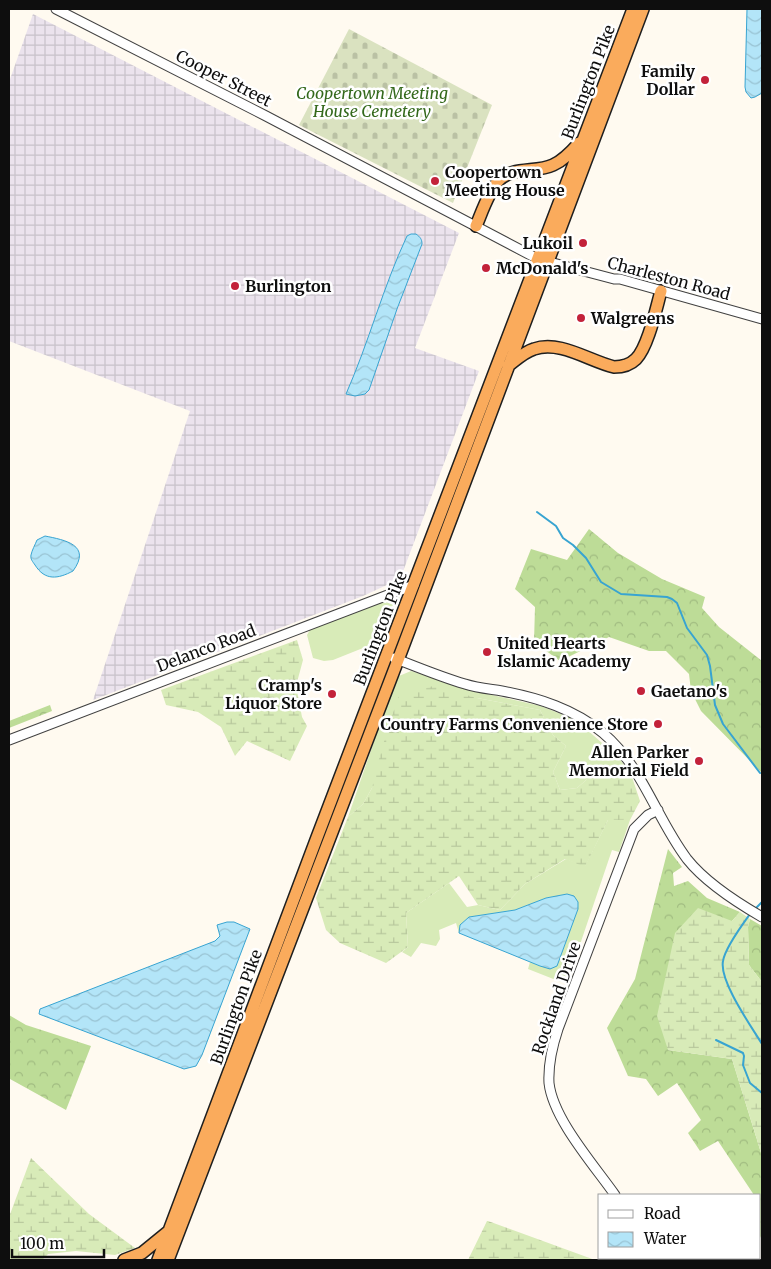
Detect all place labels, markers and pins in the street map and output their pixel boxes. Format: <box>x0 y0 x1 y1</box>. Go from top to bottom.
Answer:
place label: Family Dollar <box>641 61 696 99</box>
marker: Family Dollar <box>699 74 711 86</box>
place label: Coopertown Meeting House <box>445 162 565 200</box>
marker: Coopertown Meeting House <box>429 175 441 187</box>
place label: Lukoil <box>523 233 573 253</box>
marker: Lukoil <box>577 237 589 249</box>
place label: McDonald's <box>496 258 589 278</box>
marker: McDonald's <box>480 262 492 274</box>
place label: Burlington <box>245 276 332 296</box>
marker: Burlington <box>229 280 241 292</box>
place label: Walgreens <box>590 308 675 328</box>
marker: Walgreens <box>575 312 587 324</box>
place label: United Hearts Islamic Academy <box>497 633 631 671</box>
marker: United Hearts Islamic Academy <box>481 646 493 658</box>
place label: Cramp's Liquor Store <box>225 675 322 713</box>
place label: Gaetano's <box>651 681 727 701</box>
marker: Gaetano's <box>635 685 647 697</box>
marker: Cramp's Liquor Store <box>326 688 338 700</box>
place label: Country Farms Convenience Store <box>380 714 648 734</box>
marker: Country Farms Convenience Store <box>652 718 664 730</box>
place label: Allen Parker Memorial Field <box>569 742 690 780</box>
marker: Allen Parker Memorial Field <box>693 755 705 767</box>

